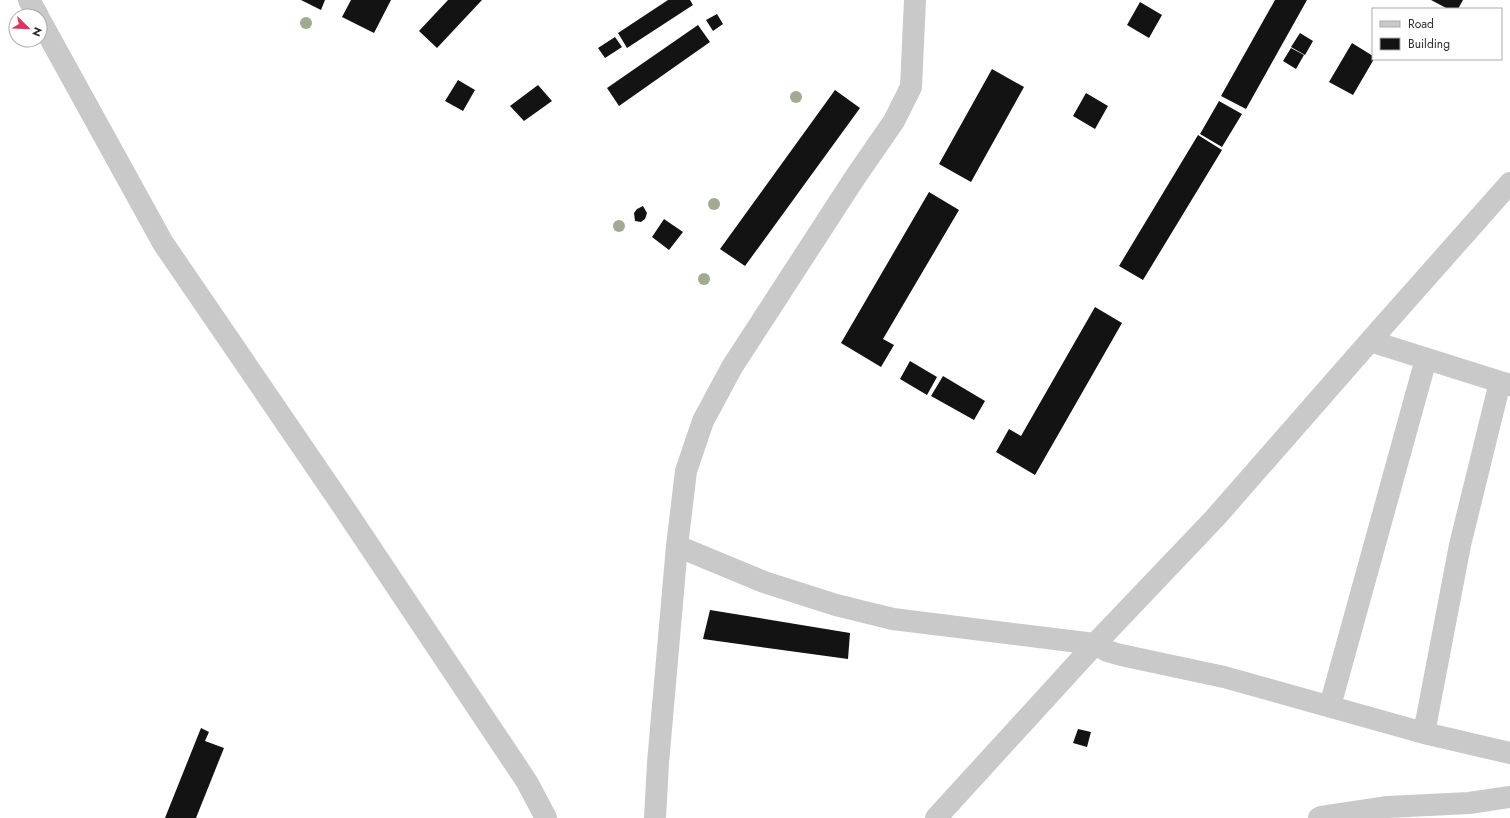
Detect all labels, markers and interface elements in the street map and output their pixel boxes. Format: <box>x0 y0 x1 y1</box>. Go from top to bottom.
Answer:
north arrow <box>8 8 48 48</box>
legend <box>1372 8 1502 60</box>
text: Road <box>1408 15 1434 33</box>
text: N <box>28 25 46 39</box>
text: Building <box>1408 35 1450 53</box>

